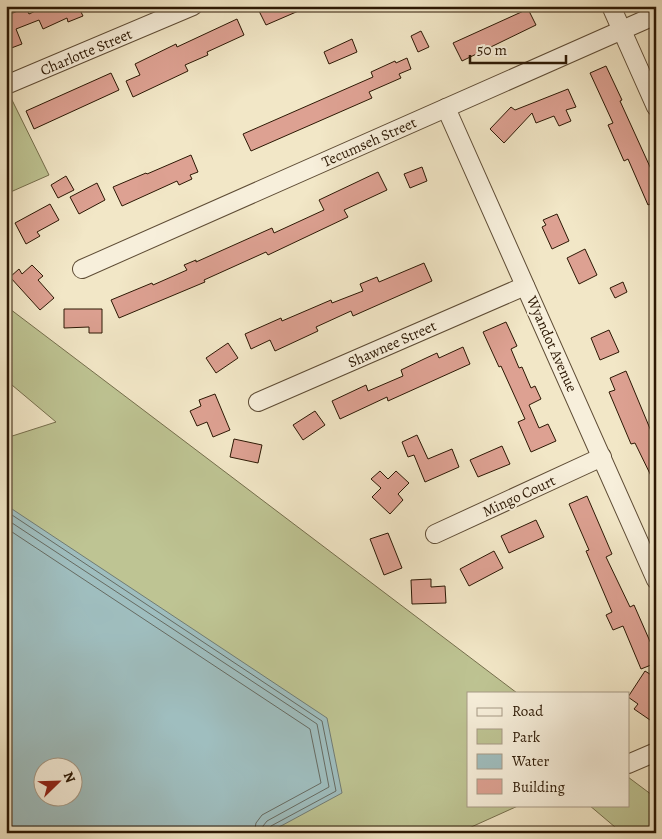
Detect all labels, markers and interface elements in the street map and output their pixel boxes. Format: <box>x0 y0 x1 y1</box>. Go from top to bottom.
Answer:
street label: Charlotte Street <box>37 24 135 80</box>
scale bar <box>470 32 566 64</box>
text: 50 m <box>477 40 507 60</box>
street label: Tecumseh Street <box>319 112 420 172</box>
street label: Wyandot Avenue <box>521 292 582 396</box>
street label: Shawnee Street <box>345 316 439 372</box>
street label: Mingo Court <box>479 470 559 522</box>
legend <box>467 692 630 806</box>
text: Road <box>512 701 544 721</box>
text: Park <box>512 727 541 747</box>
text: Water <box>511 751 549 771</box>
north arrow <box>32 756 82 806</box>
text: N <box>59 769 80 786</box>
text: Building <box>512 777 565 797</box>

